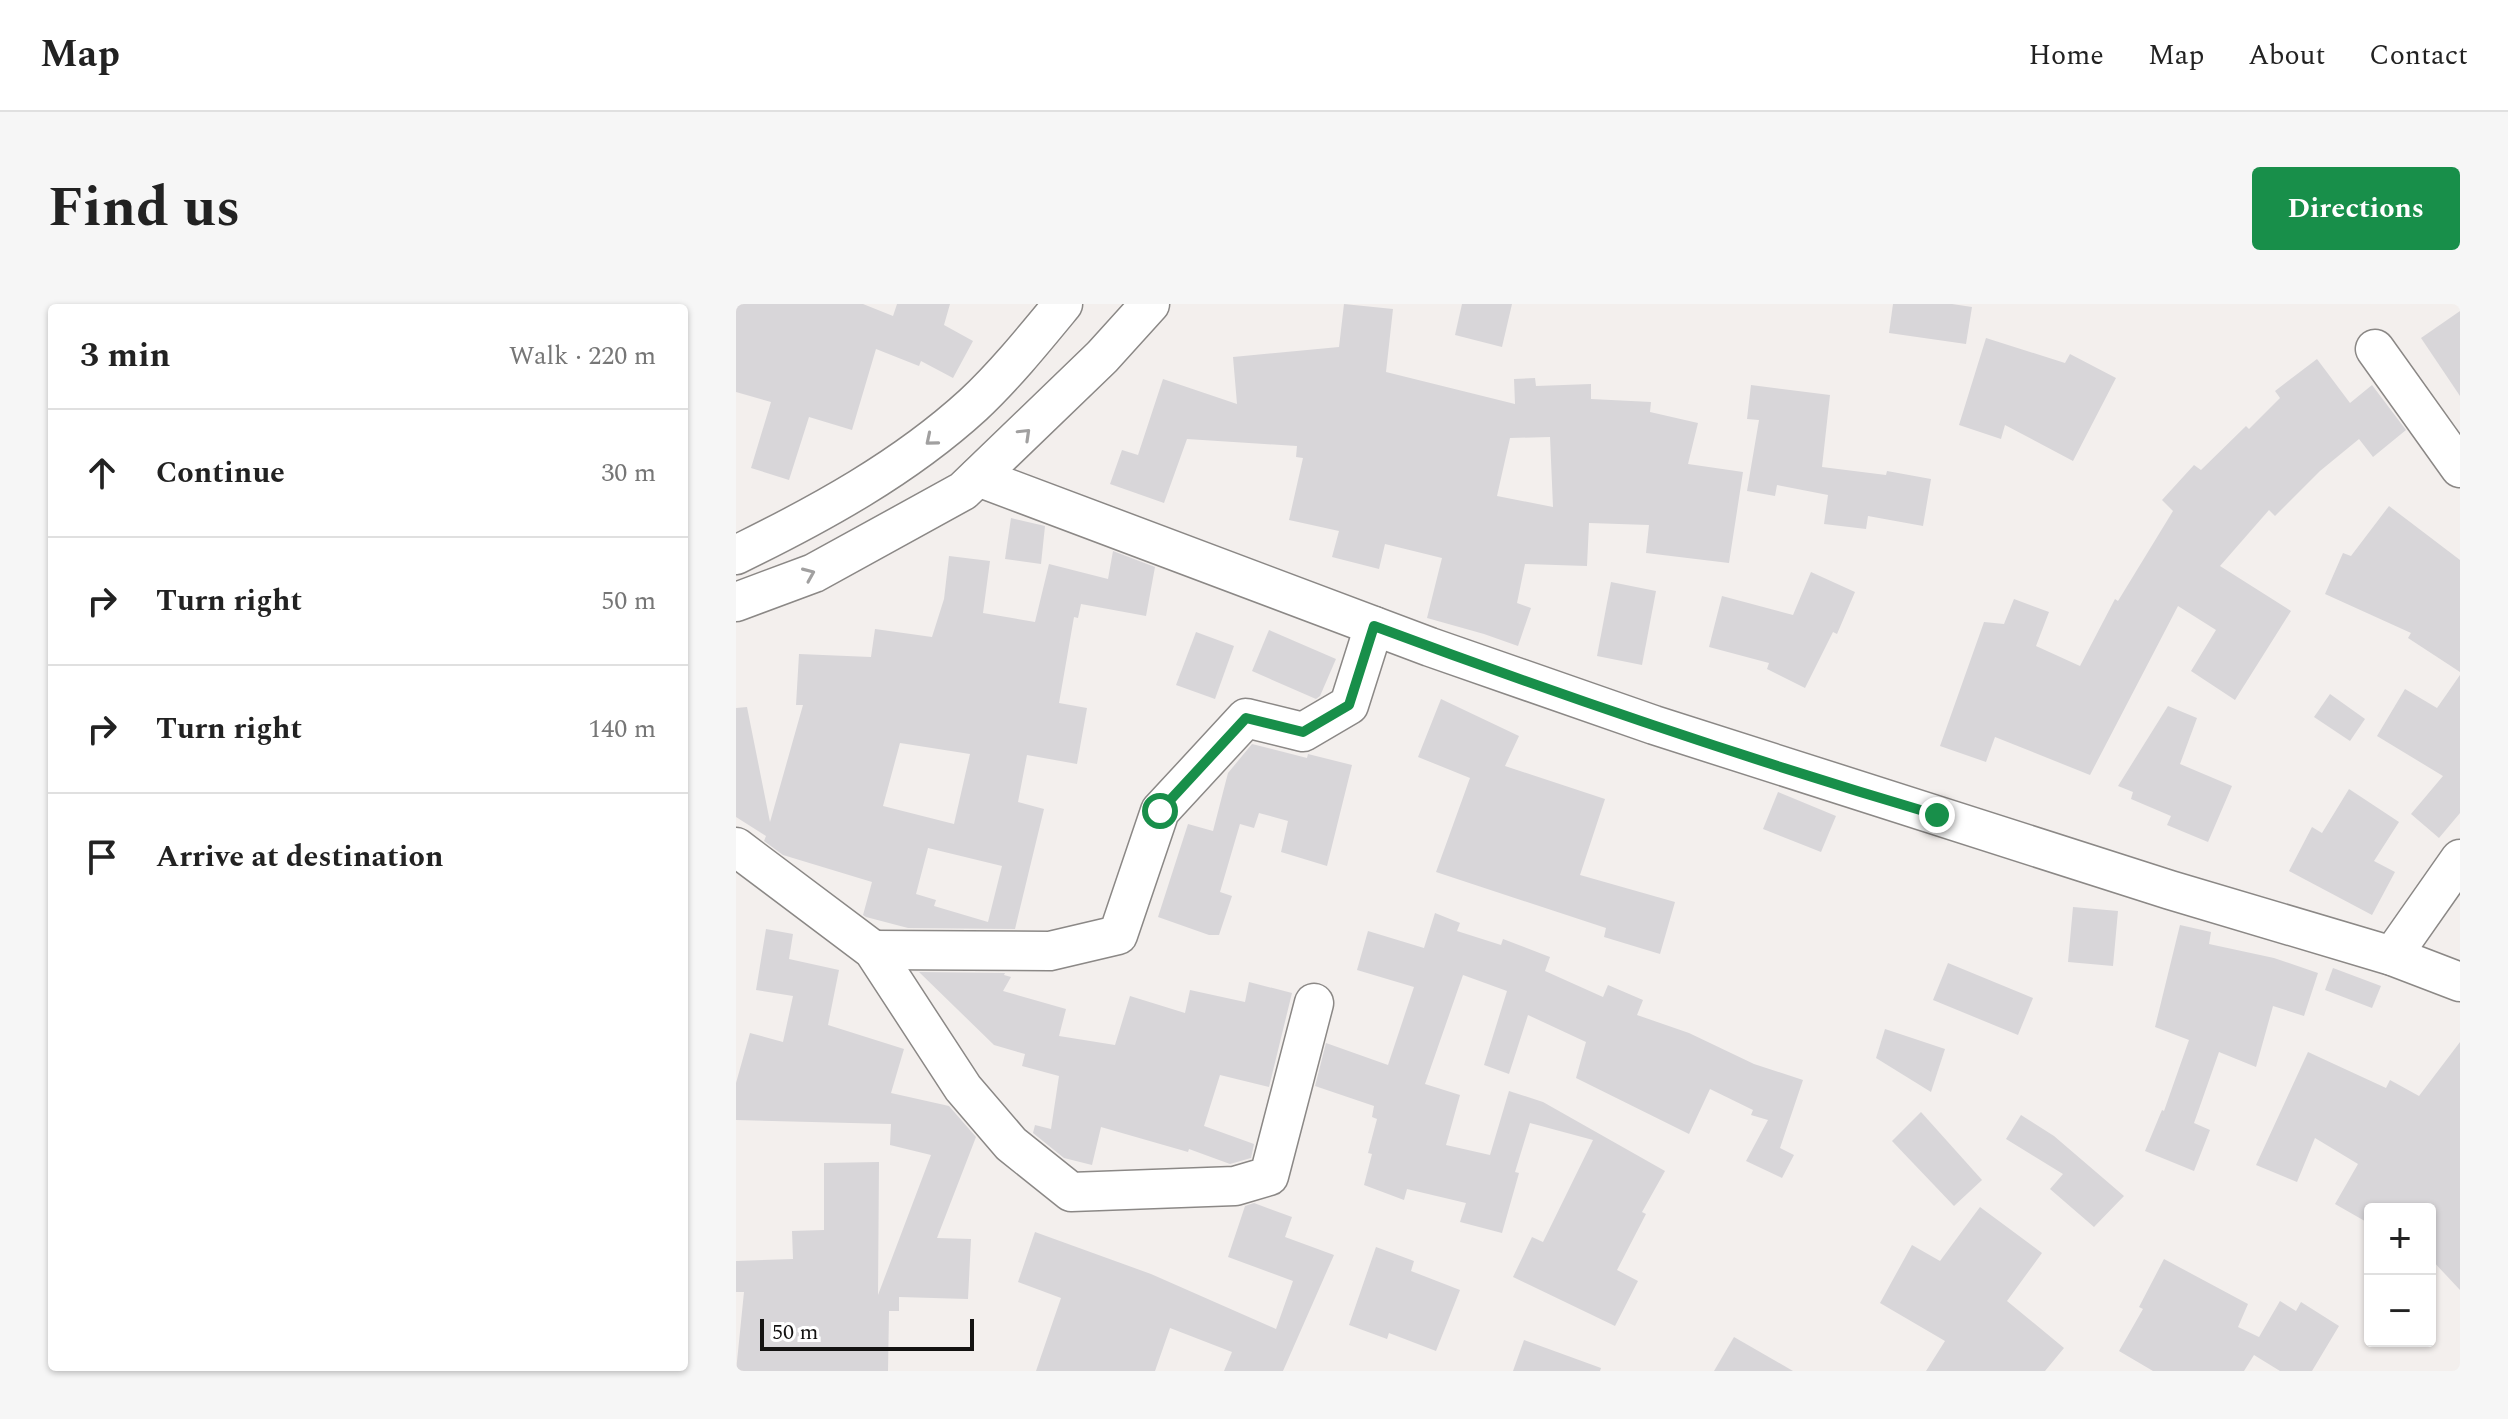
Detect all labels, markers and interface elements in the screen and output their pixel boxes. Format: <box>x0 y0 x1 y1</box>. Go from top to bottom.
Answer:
text: Map <box>40 26 120 84</box>
text: Home <box>2028 34 2104 77</box>
text: Map <box>2148 34 2204 77</box>
text: About <box>2248 34 2325 77</box>
text: Contact <box>2369 34 2468 77</box>
text: Find us <box>48 166 241 251</box>
button: Directions <box>2252 167 2460 250</box>
text: 3 min <box>80 330 170 382</box>
text: Walk · 220 m <box>509 336 656 376</box>
one-way arrow <box>1016 428 1030 443</box>
one-way arrow <box>926 430 940 445</box>
text: Continue <box>156 450 285 496</box>
icon: ahead <box>80 451 124 495</box>
text: 30 m <box>601 453 656 493</box>
one-way arrow <box>801 568 815 584</box>
text: Turn right <box>156 578 302 624</box>
icon: right <box>80 579 124 623</box>
text: 50 m <box>601 581 656 621</box>
text: Turn right <box>156 706 302 752</box>
icon: right <box>80 707 124 751</box>
text: 140 m <box>588 709 656 749</box>
route start <box>1142 793 1178 829</box>
route end <box>1919 797 1955 833</box>
text: Arrive at destination <box>156 834 443 880</box>
icon: arrive <box>80 835 124 879</box>
map controls <box>2364 1203 2436 1347</box>
button: + <box>2364 1203 2436 1275</box>
button: − <box>2364 1275 2436 1347</box>
scale bar <box>760 1315 974 1351</box>
text: 50 m <box>772 1316 818 1349</box>

